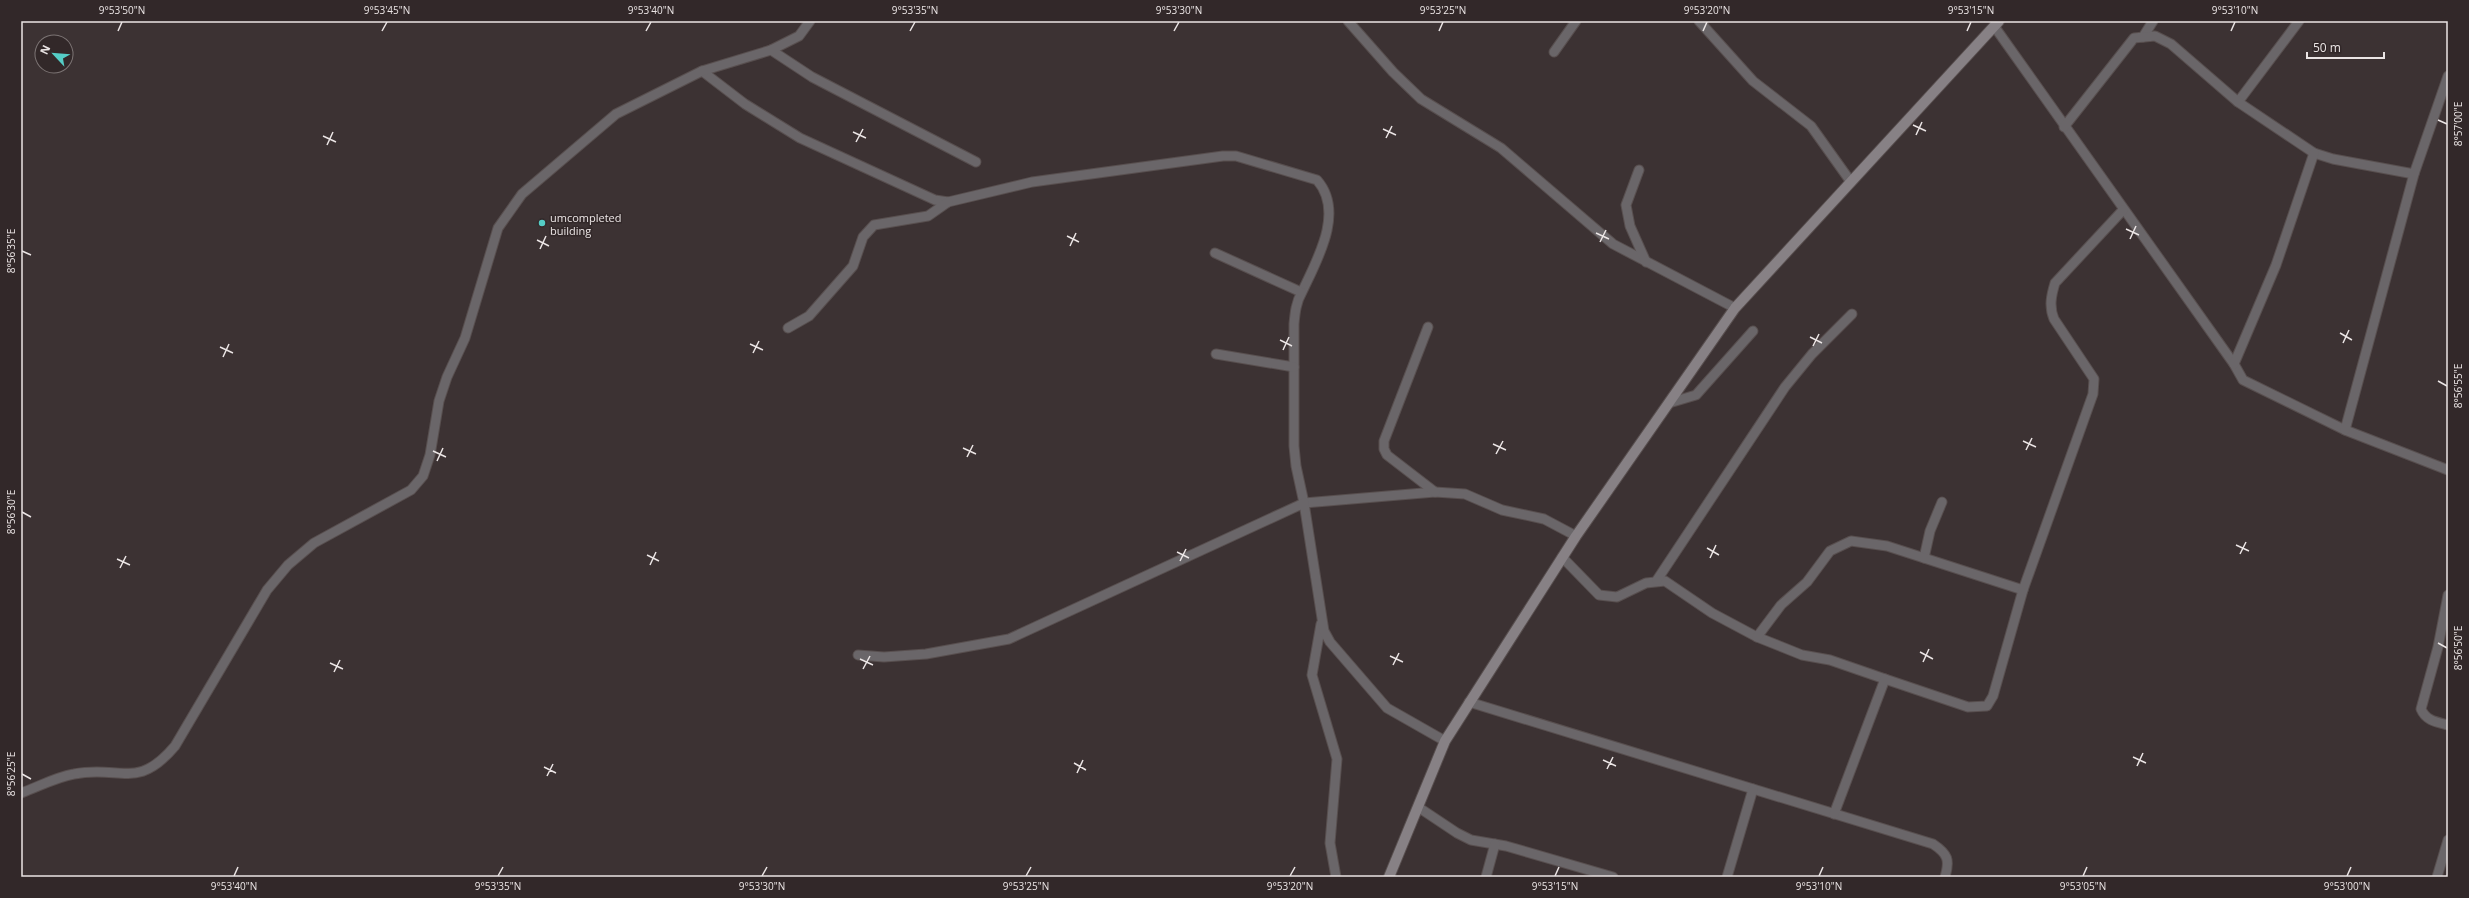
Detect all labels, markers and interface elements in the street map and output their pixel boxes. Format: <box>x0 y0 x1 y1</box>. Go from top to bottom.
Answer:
text: 9°53'50"N <box>99 3 145 17</box>
text: 9°53'45"N <box>364 3 410 17</box>
text: 9°53'40"N <box>628 3 674 17</box>
text: 9°53'35"N <box>892 3 938 17</box>
text: 9°53'30"N <box>1156 3 1202 17</box>
text: 9°53'25"N <box>1420 3 1466 17</box>
text: 9°53'20"N <box>1684 3 1730 17</box>
text: 9°53'15"N <box>1948 3 1994 17</box>
text: 9°53'10"N <box>2212 3 2258 17</box>
north arrow <box>34 34 74 74</box>
scale bar <box>2307 34 2384 60</box>
text: 50 m <box>2313 39 2341 56</box>
text: N <box>36 42 53 57</box>
text: 8°57'00"E <box>2451 102 2465 146</box>
place label: umcompleted building <box>550 210 622 238</box>
marker: umcompleted building <box>537 218 547 228</box>
text: 8°56'35"E <box>4 229 18 273</box>
text: 8°56'55"E <box>2451 364 2465 408</box>
text: 8°56'30"E <box>4 490 18 534</box>
text: 8°56'50"E <box>2451 626 2465 670</box>
text: 8°56'25"E <box>4 752 18 796</box>
text: 9°53'40"N <box>211 879 257 893</box>
text: 9°53'35"N <box>475 879 521 893</box>
text: 9°53'30"N <box>739 879 785 893</box>
text: 9°53'25"N <box>1003 879 1049 893</box>
text: 9°53'20"N <box>1267 879 1313 893</box>
text: 9°53'15"N <box>1532 879 1578 893</box>
text: 9°53'10"N <box>1796 879 1842 893</box>
text: 9°53'05"N <box>2060 879 2106 893</box>
text: 9°53'00"N <box>2324 879 2370 893</box>

